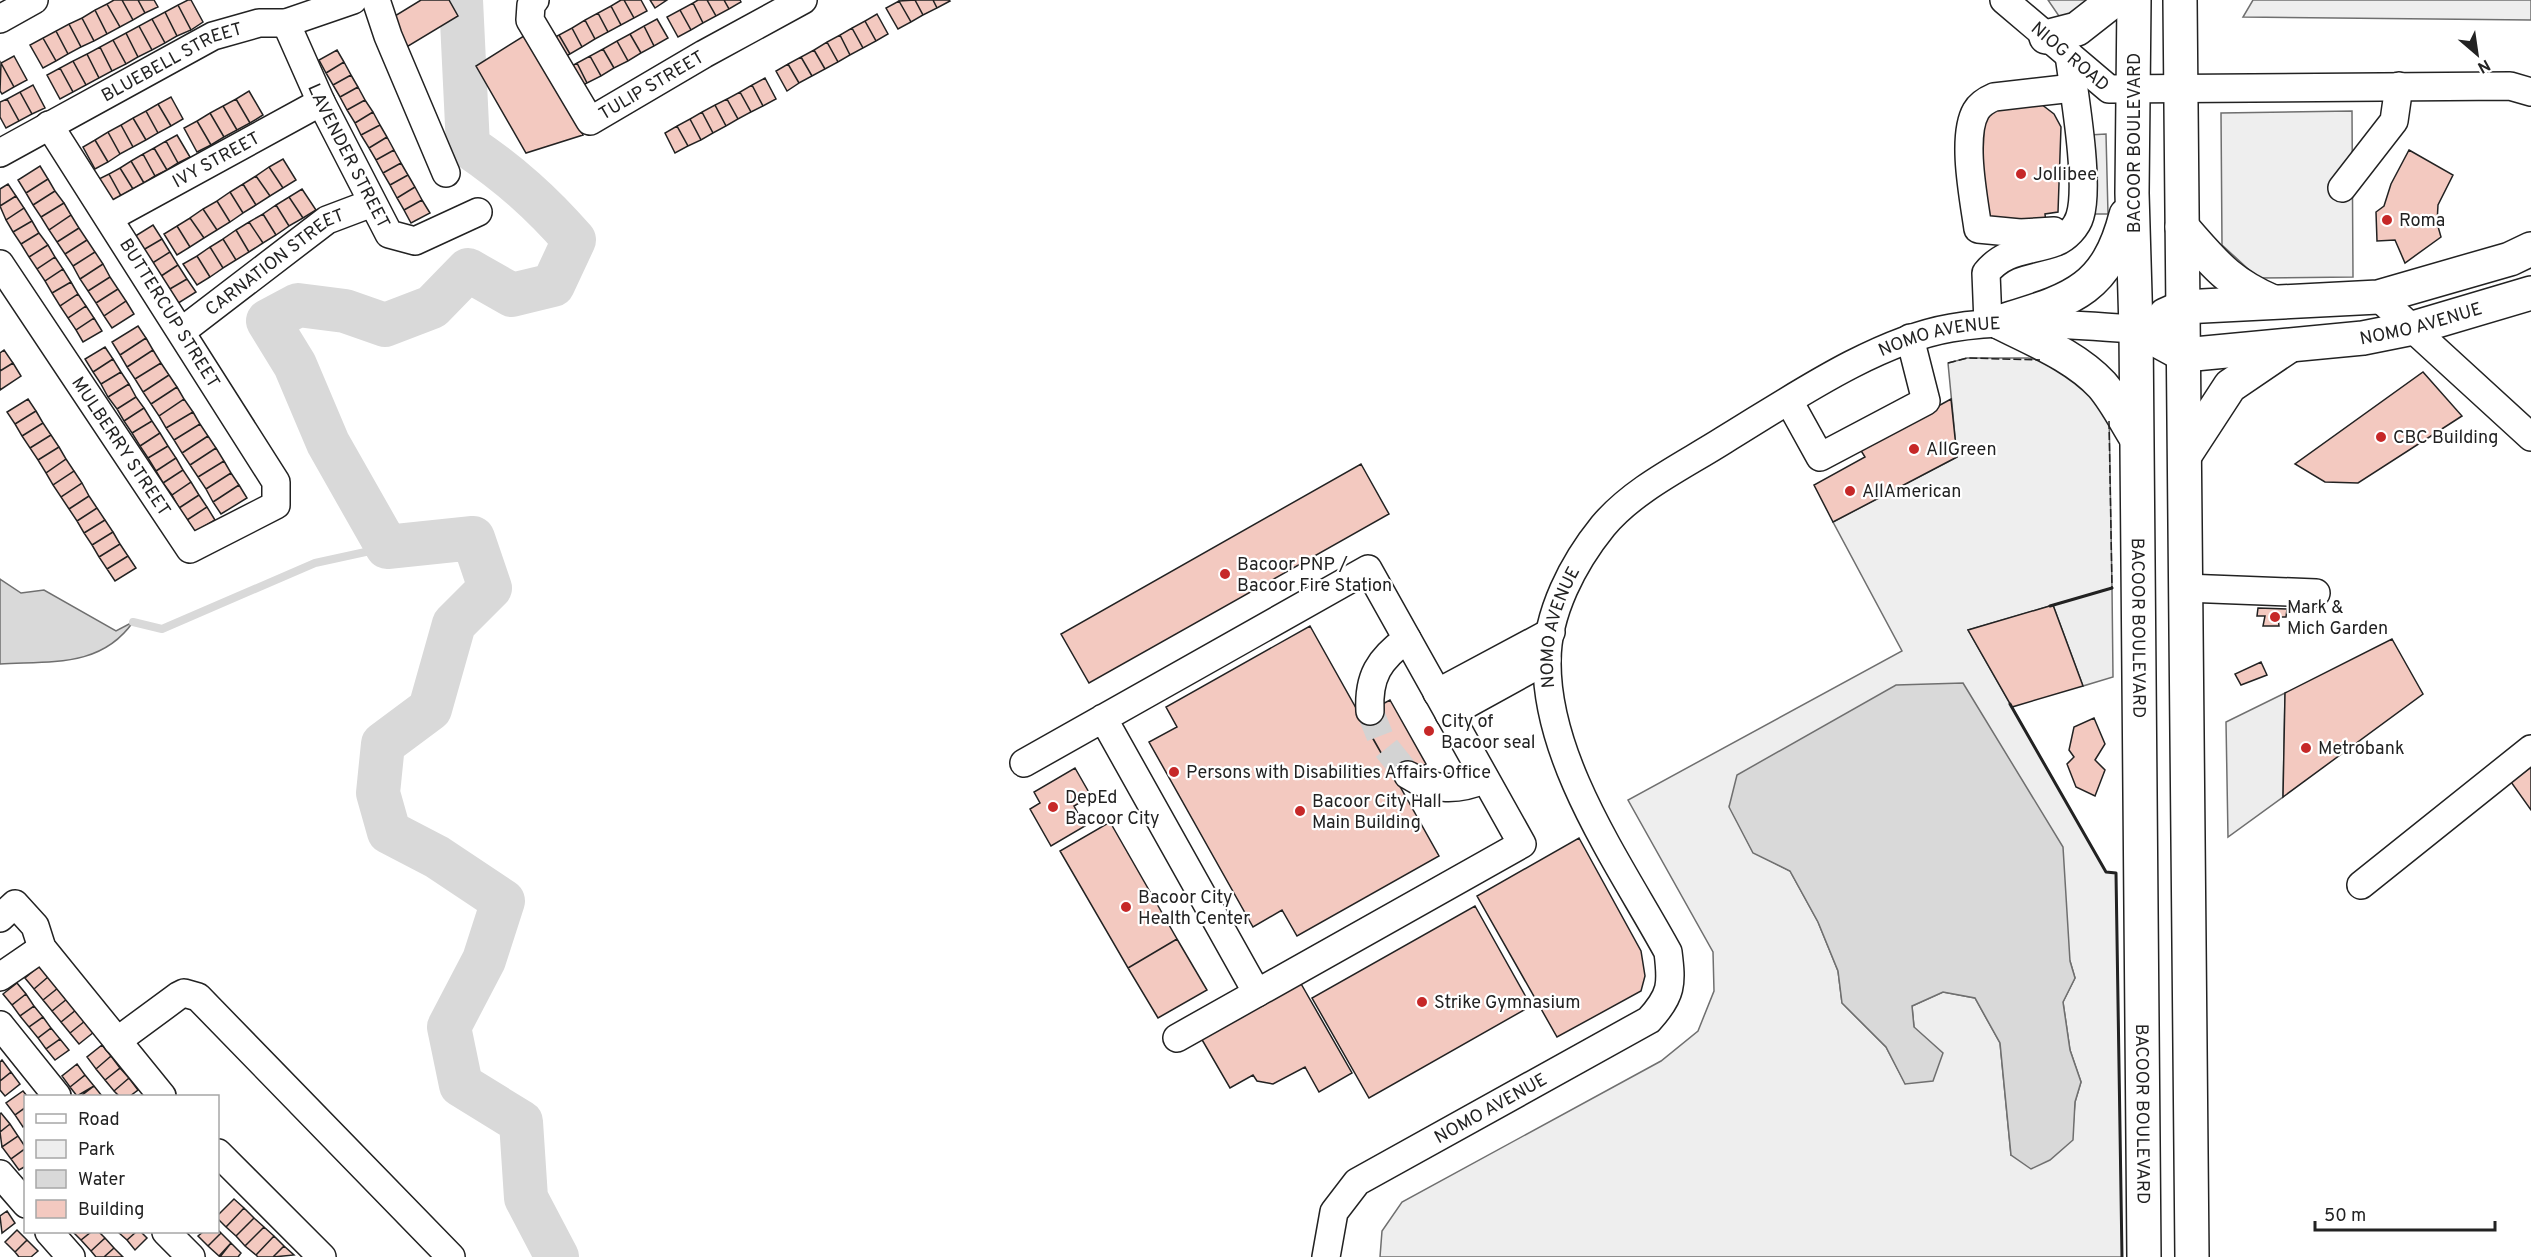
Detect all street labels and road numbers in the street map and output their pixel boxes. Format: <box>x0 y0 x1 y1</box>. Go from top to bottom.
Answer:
street label: BLUEBELL STREET <box>98 18 245 108</box>
street label: NIOG ROAD <box>2025 18 2113 97</box>
street label: TULIP STREET <box>595 46 709 126</box>
street label: BACOOR BOULEVARD <box>2124 53 2147 233</box>
street label: LAVENDER STREET <box>301 80 394 233</box>
street label: IVY STREET <box>169 127 265 194</box>
street label: CARNATION STREET <box>201 204 348 322</box>
street label: BUTTERCUP STREET <box>113 235 224 393</box>
street label: NOMO AVENUE <box>2358 298 2485 351</box>
street label: NOMO AVENUE <box>1875 313 2001 363</box>
street label: MULBERRY STREET <box>65 373 175 521</box>
street label: BACOOR BOULEVARD <box>2125 538 2149 718</box>
street label: NOMO AVENUE <box>1537 563 1586 689</box>
street label: BACOOR BOULEVARD <box>2129 1024 2154 1204</box>
street label: NOMO AVENUE <box>1431 1069 1551 1150</box>

